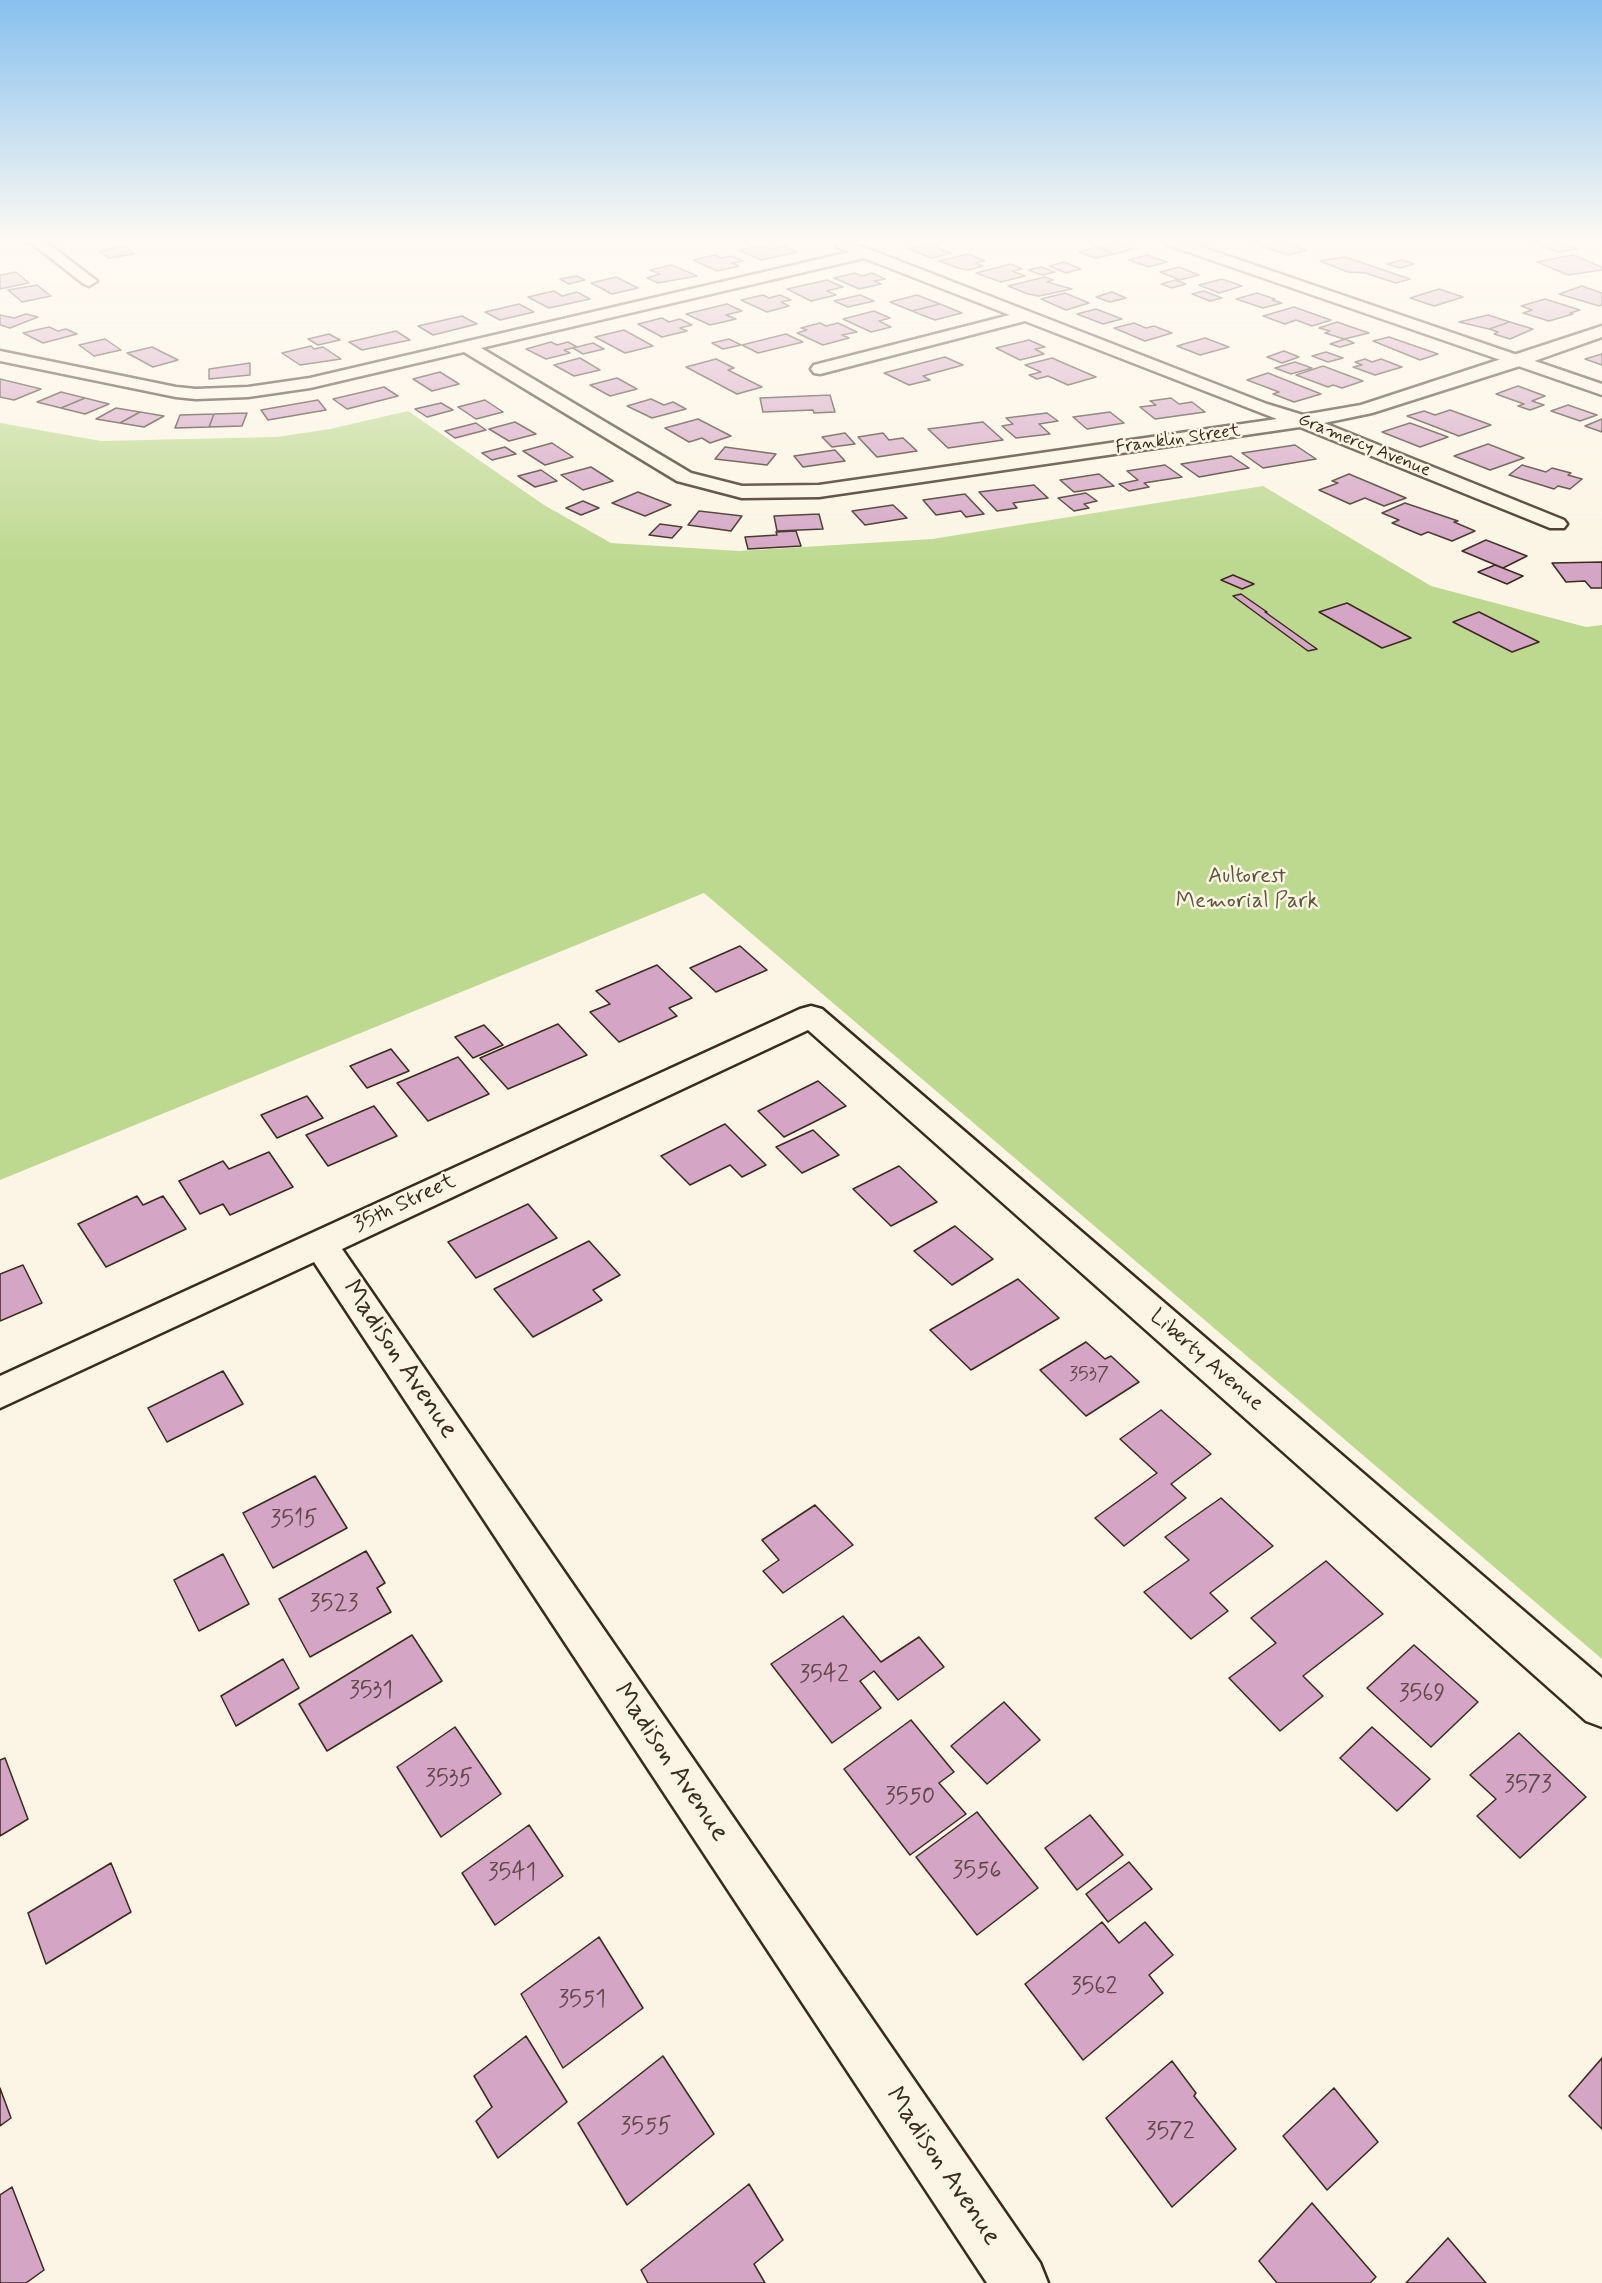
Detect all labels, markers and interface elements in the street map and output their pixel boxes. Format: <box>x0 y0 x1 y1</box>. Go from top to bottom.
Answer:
street label: Gramercy Avenue <box>1295 410 1433 482</box>
street label: Franklin Street <box>1114 421 1242 459</box>
park label: Aultorest Memorial Park <box>1176 864 1318 915</box>
street label: 35th Street <box>350 1169 460 1239</box>
street label: Madison Avenue <box>334 1275 464 1445</box>
street label: Liberty Avenue <box>1144 1304 1268 1418</box>
house number: 3537 <box>1069 1364 1109 1388</box>
house number: 3515 <box>270 1507 318 1535</box>
house number: 3523 <box>310 1591 358 1619</box>
house number: 3542 <box>799 1662 849 1690</box>
house number: 3531 <box>349 1678 393 1706</box>
street label: Madison Avenue <box>605 1678 735 1848</box>
house number: 3569 <box>1399 1681 1445 1709</box>
house number: 3535 <box>425 1766 473 1794</box>
house number: 3573 <box>1504 1772 1552 1800</box>
house number: 3550 <box>885 1784 935 1812</box>
house number: 3556 <box>952 1858 1002 1886</box>
house number: 3541 <box>488 1860 536 1888</box>
house number: 3562 <box>1071 1974 1117 2002</box>
house number: 3551 <box>558 1987 606 2015</box>
street label: Madison Avenue <box>877 2082 1007 2252</box>
house number: 3555 <box>620 2114 672 2142</box>
house number: 3572 <box>1146 2119 1194 2147</box>

